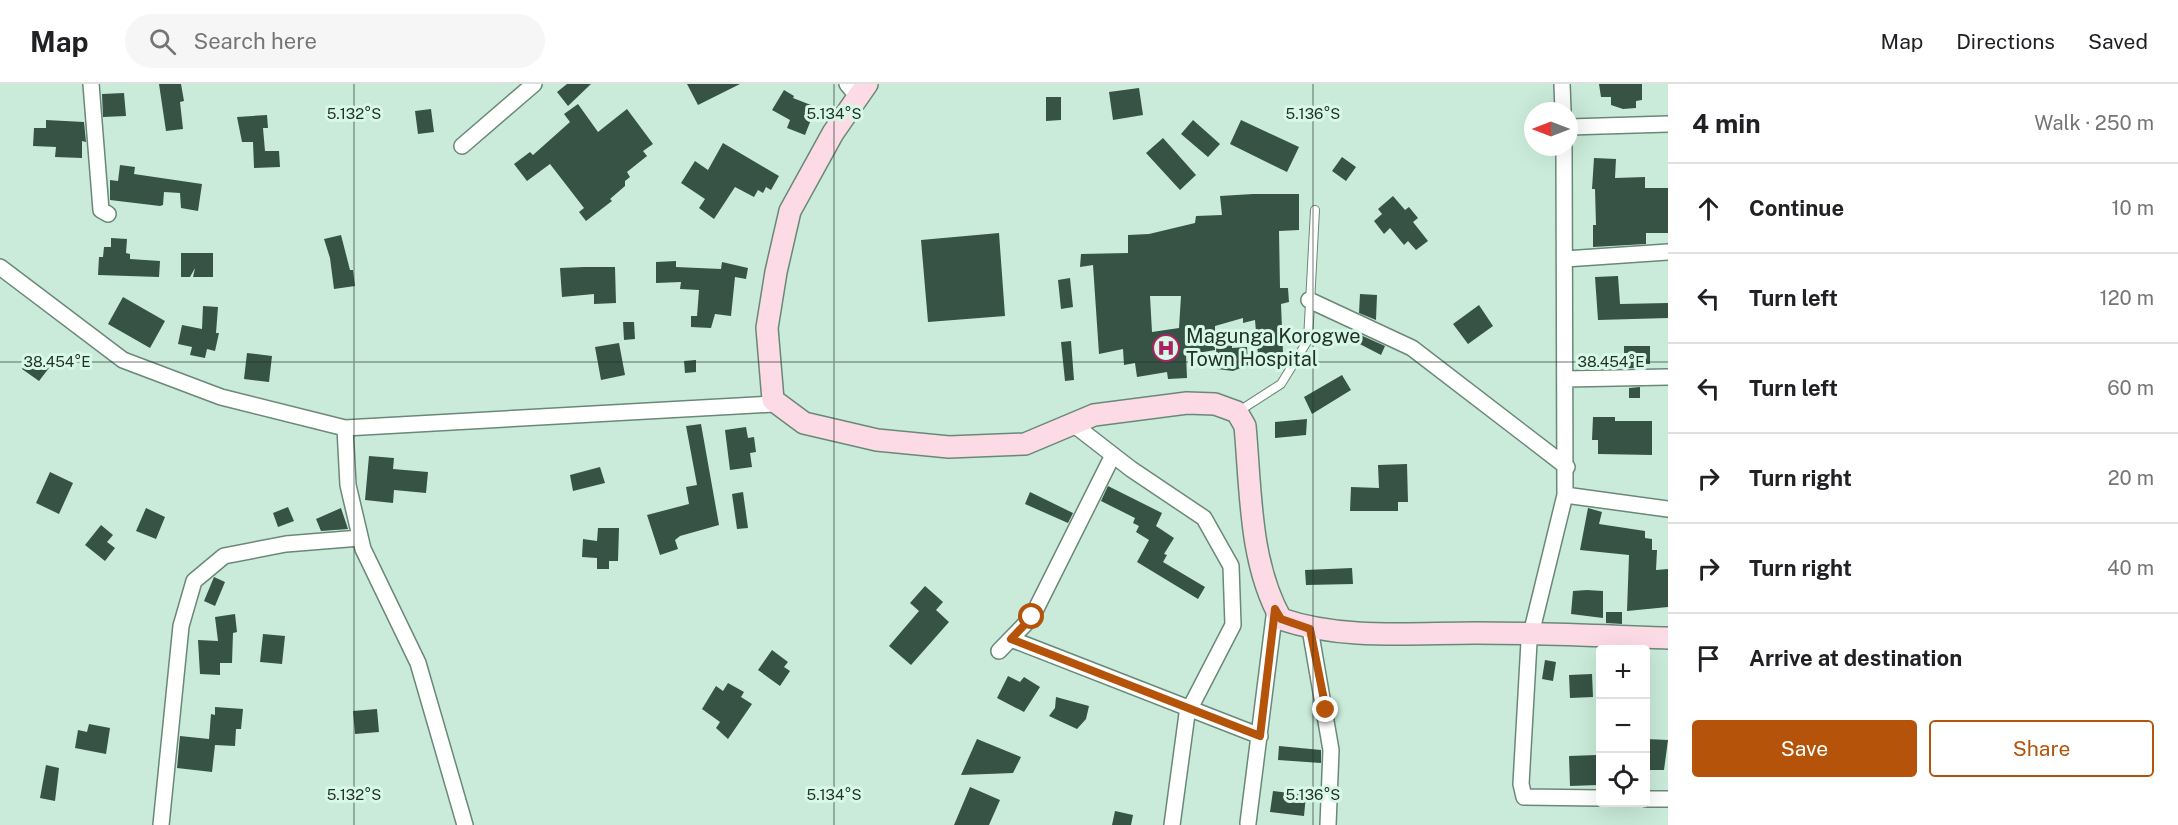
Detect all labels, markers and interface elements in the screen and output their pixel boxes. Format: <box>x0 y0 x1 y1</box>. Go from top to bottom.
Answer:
search box <box>125 14 545 68</box>
text: Map <box>30 25 89 58</box>
icon: search <box>146 25 179 58</box>
text: Search here <box>194 28 317 54</box>
text: Map <box>1881 29 1923 54</box>
text: Directions <box>1956 29 2055 54</box>
text: Saved <box>2088 29 2148 54</box>
north arrow <box>1524 102 1578 156</box>
text: 5.132°S <box>327 105 381 122</box>
text: 5.134°S <box>807 105 861 122</box>
text: 5.136°S <box>1286 105 1340 122</box>
text: 4 min <box>1692 108 1761 139</box>
text: Walk · 250 m <box>2034 111 2154 135</box>
icon: ahead <box>1692 192 1725 225</box>
text: Continue <box>1749 195 1844 221</box>
text: 10 m <box>2111 196 2154 220</box>
icon: left <box>1692 282 1725 315</box>
text: Turn left <box>1749 285 1838 311</box>
text: 120 m <box>2100 286 2154 310</box>
place label: Magunga Korogwe Town Hospital <box>1186 324 1361 371</box>
hospital icon: Magunga Korogwe Town Hospital <box>1151 333 1181 363</box>
text: 38.454°E <box>24 353 90 370</box>
text: 38.454°E <box>1578 353 1644 370</box>
icon: left <box>1692 372 1725 405</box>
text: Turn left <box>1749 375 1838 401</box>
text: 60 m <box>2107 376 2154 400</box>
icon: right <box>1692 462 1725 495</box>
text: Turn right <box>1749 465 1852 491</box>
text: 20 m <box>2108 466 2154 490</box>
icon: right <box>1692 552 1725 585</box>
text: Turn right <box>1749 555 1852 581</box>
text: 40 m <box>2107 556 2154 580</box>
route start <box>1018 603 1044 629</box>
icon: arrive <box>1692 642 1725 675</box>
map controls <box>1596 645 1650 807</box>
button: + <box>1596 645 1650 699</box>
text: Arrive at destination <box>1749 645 1962 671</box>
route end <box>1312 696 1338 722</box>
button: − <box>1596 699 1650 753</box>
button: Save <box>1692 720 1917 777</box>
button: Share <box>1929 720 2154 777</box>
button: locate <box>1596 753 1650 807</box>
text: 5.132°S <box>327 786 381 803</box>
text: 5.134°S <box>807 786 861 803</box>
text: 5.136°S <box>1286 786 1340 803</box>

